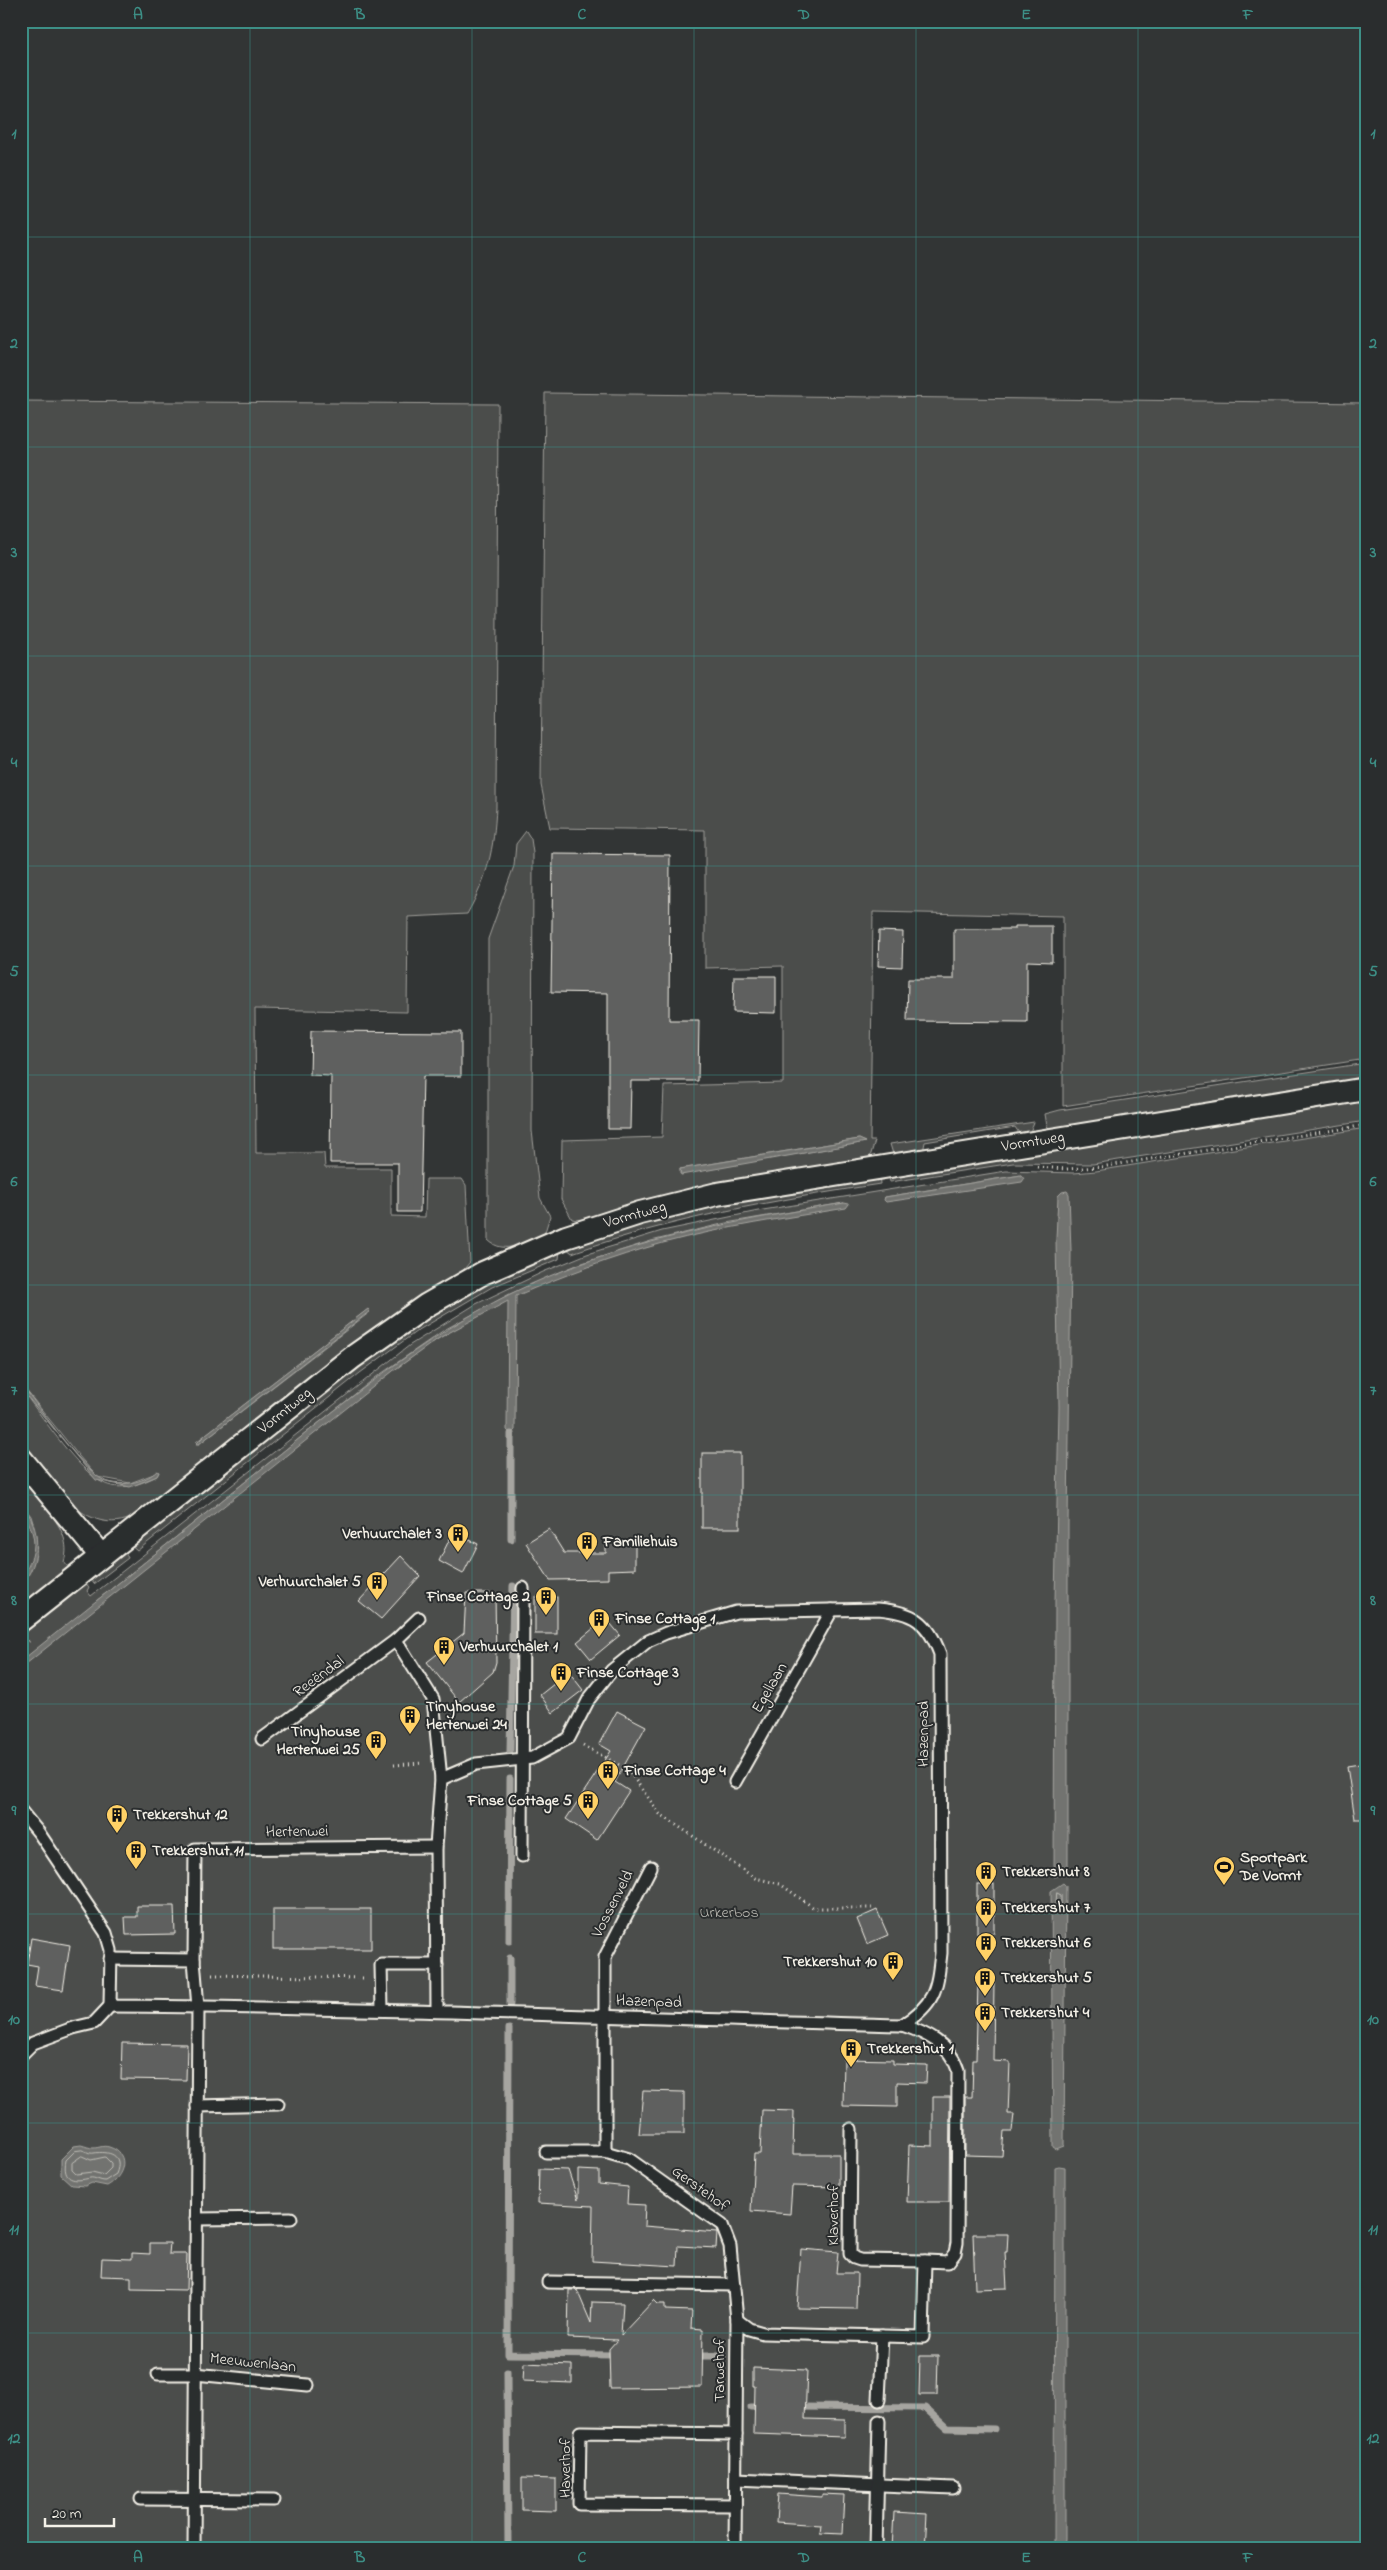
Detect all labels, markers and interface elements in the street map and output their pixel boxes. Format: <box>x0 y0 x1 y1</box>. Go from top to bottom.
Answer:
text: A <box>133 3 143 27</box>
text: B <box>354 3 366 27</box>
text: C <box>578 3 587 27</box>
text: D <box>797 3 810 27</box>
text: E <box>1021 3 1031 27</box>
text: F <box>1242 3 1254 27</box>
text: 1 <box>11 122 17 146</box>
text: 1 <box>1370 122 1376 146</box>
text: 2 <box>9 332 18 356</box>
text: 2 <box>1368 332 1377 356</box>
text: 3 <box>10 541 18 565</box>
text: 3 <box>1369 541 1377 565</box>
text: 4 <box>10 751 18 775</box>
text: 4 <box>1369 751 1377 775</box>
text: 5 <box>9 960 19 984</box>
text: 5 <box>1368 960 1378 984</box>
street label: Vormtweg <box>999 1125 1066 1159</box>
text: 6 <box>9 1170 18 1194</box>
text: 6 <box>1368 1170 1377 1194</box>
street label: Vormtweg <box>600 1195 669 1236</box>
text: 7 <box>11 1379 18 1403</box>
text: 7 <box>1370 1379 1377 1403</box>
street label: Vormtweg <box>252 1382 317 1441</box>
place label: Verhuurchalet 3 <box>341 1522 442 1546</box>
building icon: Verhuurchalet 3 <box>446 1522 470 1553</box>
building icon: Familiehuis <box>575 1530 599 1561</box>
place label: Familiehuis <box>602 1530 678 1554</box>
place label: Verhuurchalet 5 <box>258 1570 362 1594</box>
building icon: Verhuurchalet 5 <box>365 1570 389 1601</box>
place label: Finse Cottage 2 <box>426 1585 530 1610</box>
building icon: Finse Cottage 2 <box>534 1585 558 1616</box>
text: 8 <box>10 1589 17 1613</box>
text: 8 <box>1369 1589 1376 1613</box>
building icon: Finse Cottage 1 <box>587 1607 611 1638</box>
place label: Finse Cottage 1 <box>614 1607 716 1632</box>
building icon: Verhuurchalet 1 <box>432 1635 456 1666</box>
place label: Verhuurchalet 1 <box>459 1635 559 1659</box>
street label: Reeëndal <box>288 1650 350 1704</box>
street label: Egellaan <box>746 1658 794 1718</box>
building icon: Finse Cottage 3 <box>549 1661 573 1692</box>
place label: Finse Cottage 3 <box>576 1661 679 1686</box>
place label: Tinyhouse Hertenwei 24 <box>426 1695 507 1737</box>
street label: Hazenpad <box>912 1701 936 1767</box>
building icon: Tinyhouse Hertenwei 24 <box>398 1704 422 1735</box>
place label: Tinyhouse Hertenwei 25 <box>276 1720 361 1762</box>
building icon: Tinyhouse Hertenwei 25 <box>364 1729 388 1760</box>
building icon: Finse Cottage 4 <box>596 1759 620 1790</box>
place label: Finse Cottage 4 <box>623 1759 726 1784</box>
place label: Finse Cottage 5 <box>467 1789 573 1814</box>
building icon: Finse Cottage 5 <box>576 1789 600 1820</box>
text: 9 <box>11 1799 17 1823</box>
text: 9 <box>1370 1799 1376 1823</box>
building icon: Trekkershut 12 <box>105 1803 129 1834</box>
place label: Trekkershut 12 <box>133 1803 228 1827</box>
street label: Hertenwei <box>266 1819 329 1845</box>
building icon: Trekkershut 11 <box>124 1839 148 1870</box>
place label: Trekkershut 11 <box>152 1839 245 1863</box>
place label: Sportpark De Vormt <box>1239 1846 1308 1888</box>
sports icon: Sportpark De Vormt <box>1212 1855 1236 1886</box>
building icon: Trekkershut 8 <box>974 1860 998 1891</box>
place label: Trekkershut 8 <box>1002 1860 1090 1884</box>
street label: Vossenveld <box>585 1866 640 1943</box>
building icon: Trekkershut 7 <box>974 1896 998 1927</box>
place label: Trekkershut 7 <box>1002 1896 1091 1920</box>
park label: Urkerbos <box>699 1901 759 1925</box>
building icon: Trekkershut 6 <box>974 1931 998 1962</box>
place label: Trekkershut 6 <box>1002 1931 1092 1955</box>
place label: Trekkershut 10 <box>783 1950 877 1974</box>
building icon: Trekkershut 10 <box>881 1950 905 1981</box>
building icon: Trekkershut 5 <box>973 1966 997 1997</box>
place label: Trekkershut 5 <box>1001 1966 1093 1990</box>
street label: Hazenpad <box>616 1989 682 2015</box>
building icon: Trekkershut 4 <box>973 2001 997 2032</box>
place label: Trekkershut 4 <box>1001 2001 1090 2025</box>
text: 10 <box>8 2008 20 2032</box>
text: 10 <box>1367 2008 1379 2032</box>
building icon: Trekkershut 1 <box>839 2037 863 2068</box>
place label: Trekkershut 1 <box>867 2037 955 2061</box>
street label: Gerstehof <box>666 2160 734 2218</box>
street label: Klaverhof <box>822 2184 846 2246</box>
text: 11 <box>9 2218 20 2242</box>
text: 11 <box>1368 2218 1379 2242</box>
street label: Tarwehof <box>708 2338 732 2402</box>
street label: Meeuwenlaan <box>209 2347 297 2379</box>
text: 12 <box>7 2427 21 2451</box>
text: 12 <box>1366 2427 1380 2451</box>
street label: Haverhof <box>554 2437 578 2498</box>
scale bar <box>45 2495 114 2527</box>
text: 20 m <box>52 2503 82 2525</box>
text: A <box>133 2546 143 2570</box>
text: B <box>354 2546 366 2570</box>
text: C <box>578 2546 587 2570</box>
text: D <box>797 2546 810 2570</box>
text: E <box>1021 2546 1031 2570</box>
text: F <box>1242 2546 1254 2570</box>

